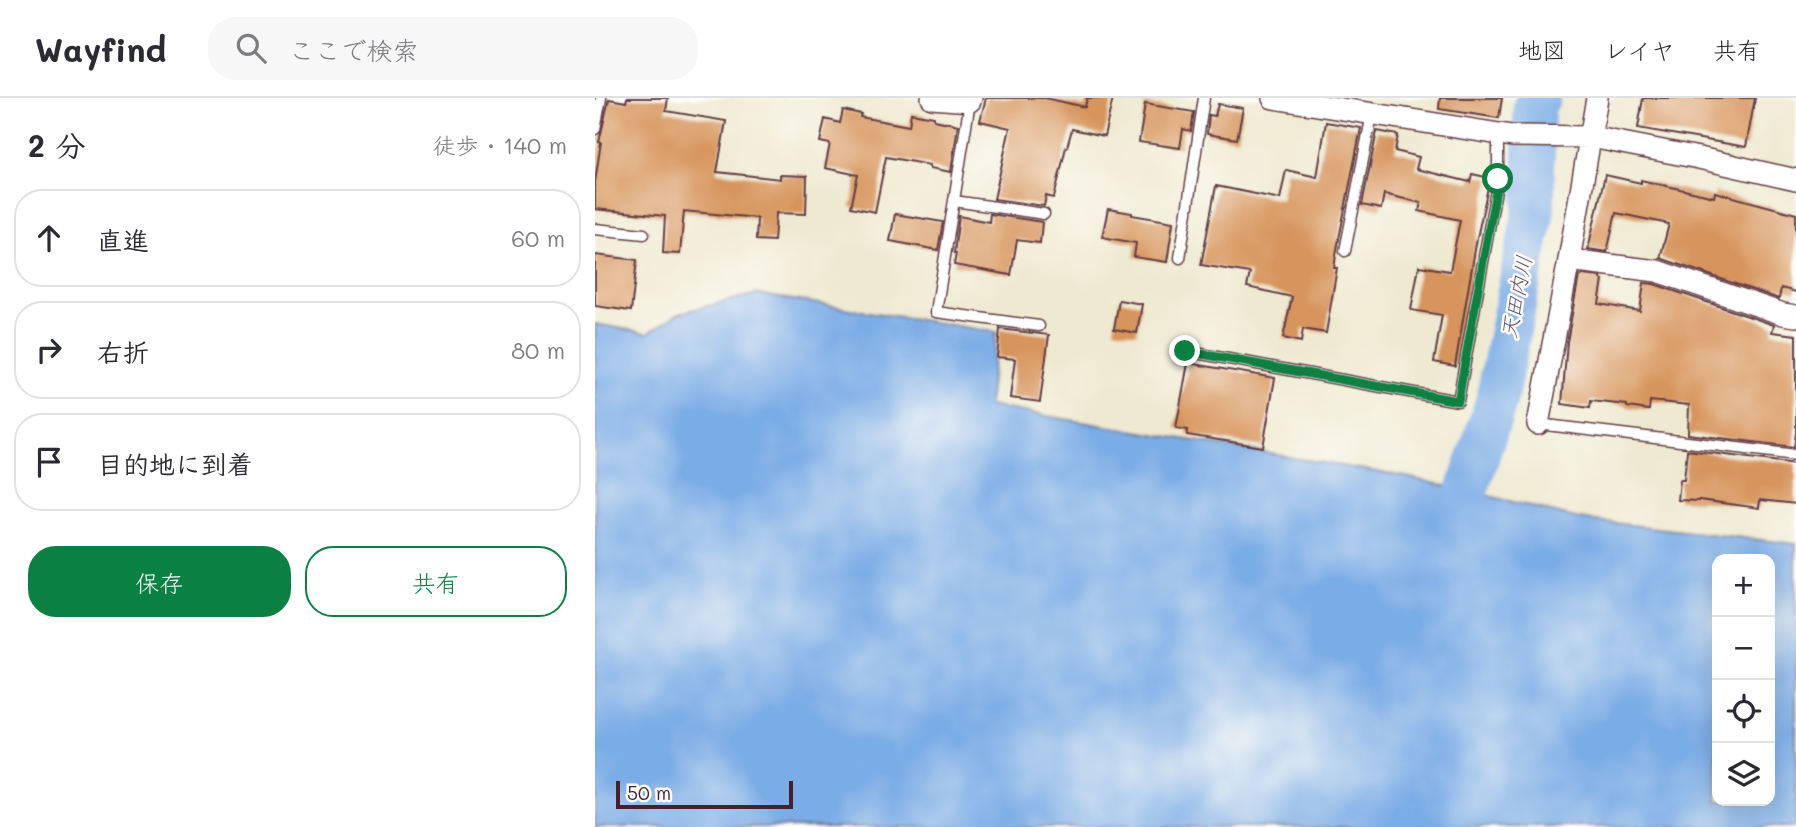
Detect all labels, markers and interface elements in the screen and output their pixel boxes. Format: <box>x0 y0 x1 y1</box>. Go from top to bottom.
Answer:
search box <box>208 17 698 80</box>
text: Wayfind <box>35 27 166 70</box>
icon: search <box>232 29 270 67</box>
text: ここで検索 <box>288 33 418 67</box>
text: 地図 <box>1518 34 1566 65</box>
text: レイヤ <box>1604 34 1675 65</box>
text: 共有 <box>1713 34 1761 65</box>
text: 2 分 <box>28 125 86 165</box>
text: 徒歩 · 140 m <box>433 130 567 160</box>
route start <box>1482 163 1513 194</box>
icon: ahead <box>30 219 68 257</box>
text: 直進 <box>97 223 149 257</box>
text: 60 m <box>511 223 565 253</box>
water label: 天田内川 <box>1494 253 1537 341</box>
icon: right <box>30 331 68 369</box>
text: 右折 <box>97 335 149 369</box>
text: 80 m <box>511 335 565 365</box>
route end <box>1169 335 1200 366</box>
icon: arrive <box>30 443 68 481</box>
text: 目的地に到着 <box>97 447 253 481</box>
button: 保存 <box>28 546 291 617</box>
button: 共有 <box>305 546 567 617</box>
map controls <box>1712 554 1775 806</box>
button: + <box>1712 554 1775 617</box>
button: − <box>1712 617 1775 680</box>
button: locate <box>1712 680 1775 743</box>
button: layers <box>1712 743 1775 806</box>
scale bar <box>616 778 793 810</box>
text: 50 m <box>627 780 671 805</box>

